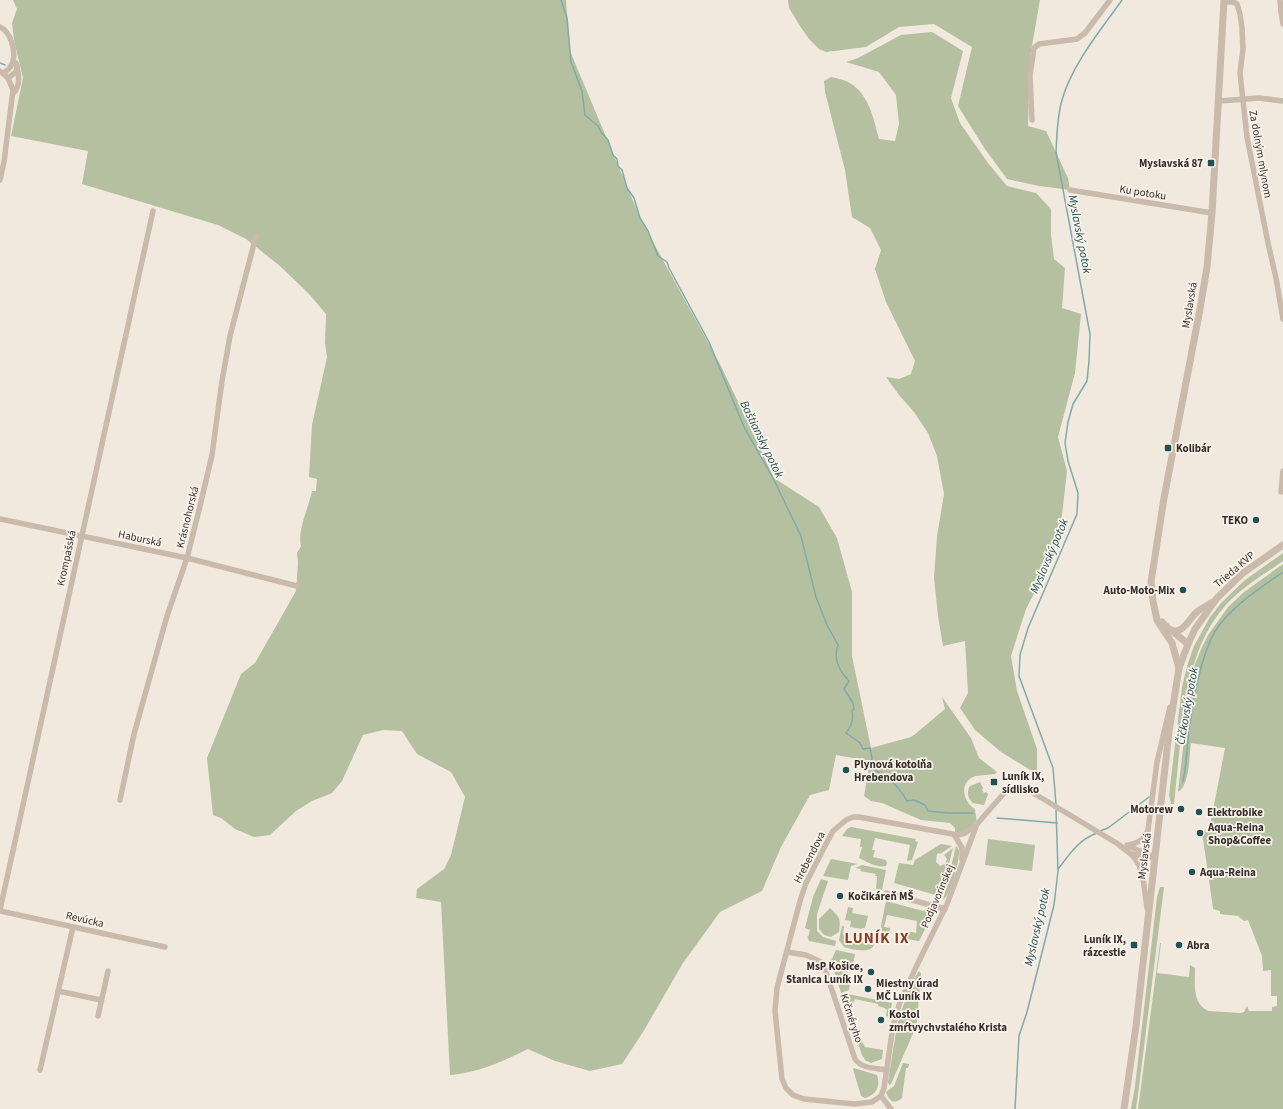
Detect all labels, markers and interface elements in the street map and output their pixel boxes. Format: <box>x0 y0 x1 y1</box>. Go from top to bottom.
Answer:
street label: Za dolným mlynom <box>1245 109 1276 199</box>
place label: Myslavská 87 <box>1139 156 1203 171</box>
marker: Myslavská 87 <box>1206 158 1216 168</box>
street label: Ku potoku <box>1118 181 1167 204</box>
water label: Myslavský potok <box>1064 193 1096 275</box>
street label: Myslavská <box>1178 281 1201 329</box>
water label: Baštiansky potok <box>735 398 788 481</box>
place label: Kolibár <box>1176 441 1212 456</box>
marker: Kolibár <box>1163 443 1173 453</box>
street label: Krásnohorská <box>173 485 202 550</box>
place label: TEKO <box>1222 513 1248 528</box>
marker: TEKO <box>1251 515 1261 525</box>
water label: Myslavský potok <box>1026 516 1073 596</box>
street label: Haburská <box>117 527 163 550</box>
street label: Krompašská <box>53 529 80 587</box>
street label: Trieda KVP <box>1211 548 1258 591</box>
place label: Auto-Moto-Mix <box>1103 583 1175 598</box>
marker: Auto-Moto-Mix <box>1178 585 1188 595</box>
water label: Čičkovský potok <box>1172 666 1203 746</box>
place label: Plynová kotolňa Hrebendova <box>854 757 932 785</box>
marker: Plynová kotolňa Hrebendova <box>841 765 851 775</box>
place label: Luník IX, sídlisko <box>1002 769 1044 797</box>
marker: Luník IX, sídlisko <box>989 777 999 787</box>
place label: Motorew <box>1130 802 1173 817</box>
marker: Motorew <box>1176 804 1186 814</box>
place label: Elektrobike <box>1207 805 1263 820</box>
marker: Elektrobike <box>1194 807 1204 817</box>
place label: Aqua-Reina Shop&Coffee <box>1207 820 1271 848</box>
marker: Aqua-Reina Shop&Coffee <box>1195 828 1205 838</box>
street label: Hrebendova <box>790 829 829 886</box>
street label: Myslavská <box>1134 832 1155 880</box>
street label: Podjavorinskej <box>917 862 958 930</box>
place label: Aqua-Reina <box>1199 865 1256 880</box>
marker: Aqua-Reina <box>1187 867 1197 877</box>
water label: Myslavský potok <box>1020 886 1055 968</box>
place label: Kočikáreň MŠ <box>848 889 914 904</box>
marker: Kočikáreň MŠ <box>835 891 845 901</box>
street label: Revúcka <box>64 908 105 931</box>
district label: LUNÍK IX <box>845 928 909 949</box>
place label: Luník IX, rázcestie <box>1083 932 1126 960</box>
place label: Abra <box>1186 938 1210 953</box>
marker: Luník IX, rázcestie <box>1129 940 1139 950</box>
marker: Abra <box>1174 940 1184 950</box>
place label: MsP Košice, Stanica Luník IX <box>786 959 864 987</box>
marker: MsP Košice, Stanica Luník IX <box>866 967 876 977</box>
place label: Miestny úrad MČ Luník IX <box>876 976 939 1004</box>
marker: Miestny úrad MČ Luník IX <box>863 984 873 994</box>
street label: Krčméryho <box>837 992 867 1045</box>
place label: Kostol zmŕtvychvstalého Krista <box>889 1007 1007 1035</box>
marker: Kostol zmŕtvychvstalého Krista <box>876 1015 886 1025</box>

